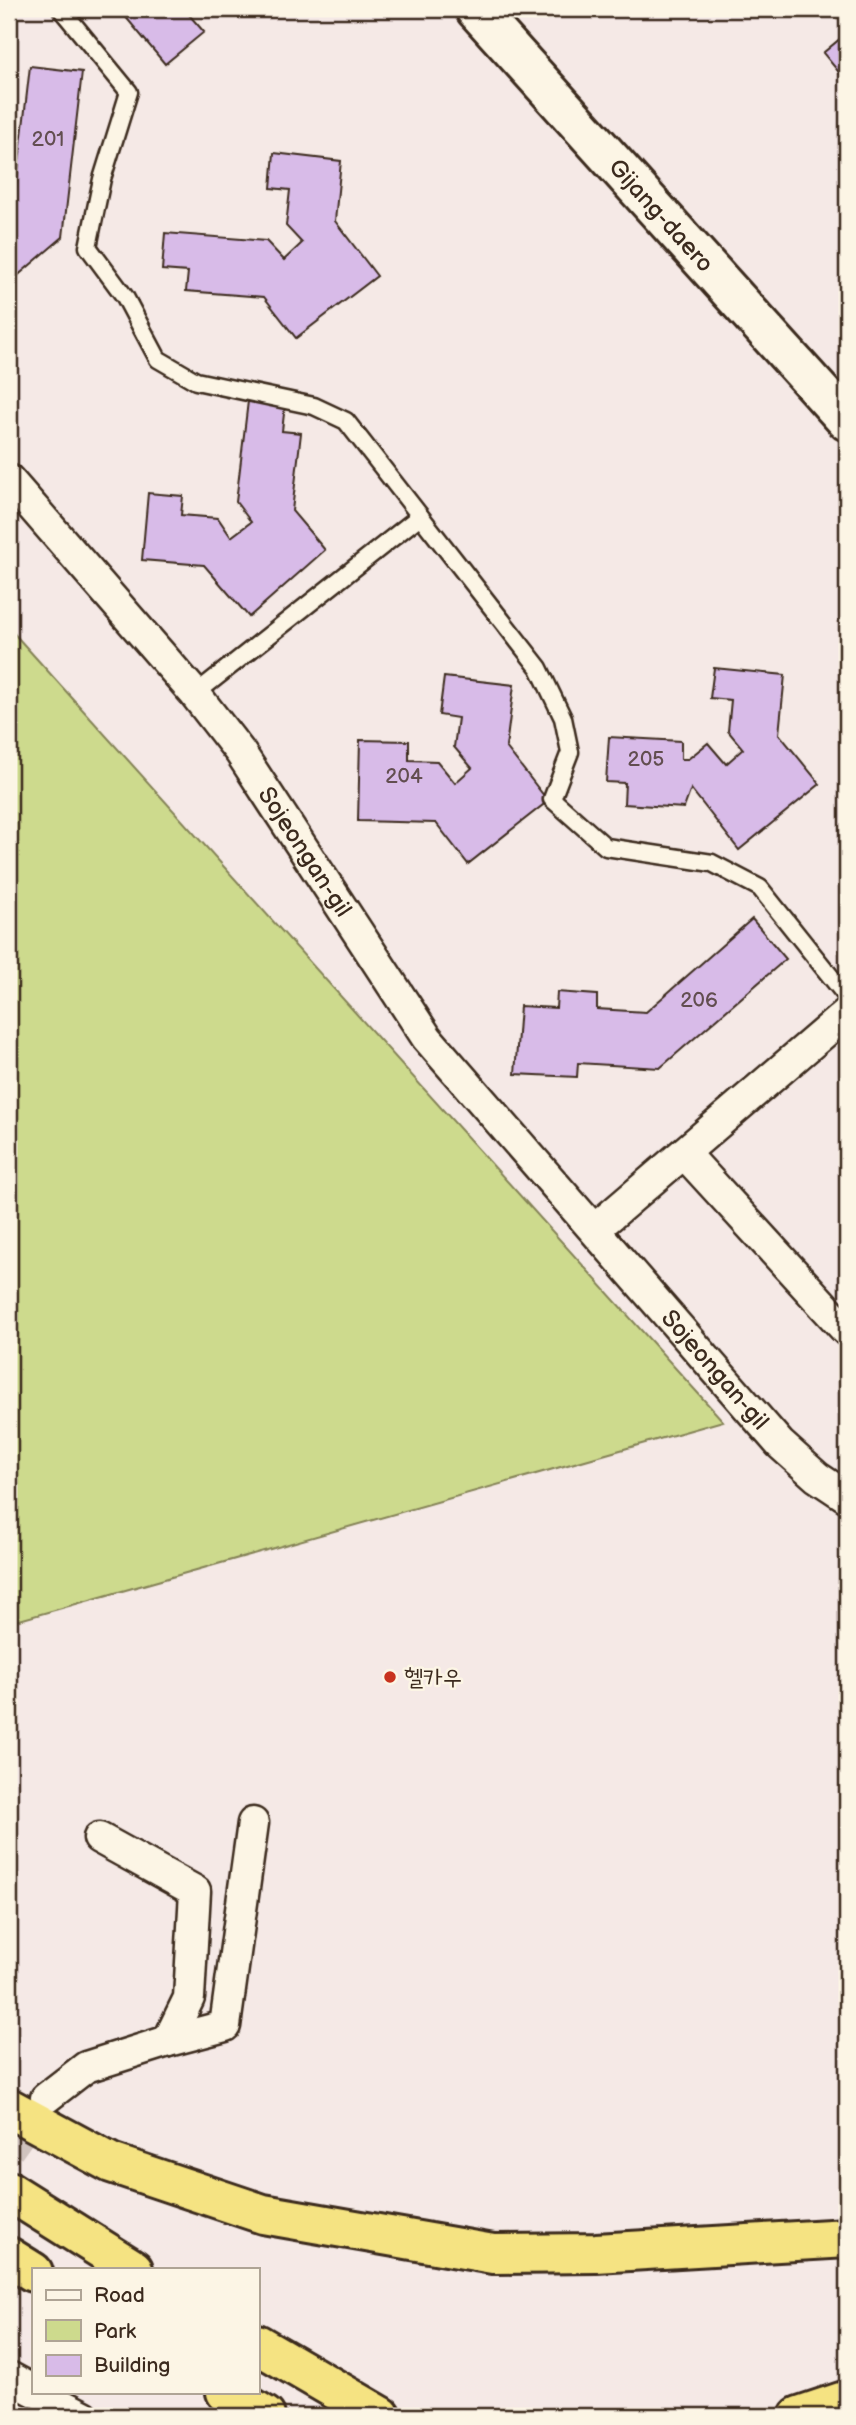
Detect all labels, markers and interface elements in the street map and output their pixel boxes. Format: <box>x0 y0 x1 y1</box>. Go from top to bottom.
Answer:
house number: 201 <box>32 127 64 152</box>
street label: Gijang-daero <box>603 153 720 278</box>
house number: 205 <box>628 747 664 772</box>
house number: 204 <box>385 764 423 789</box>
street label: Sojeongan-gil <box>252 781 358 922</box>
house number: 206 <box>680 988 718 1013</box>
street label: Sojeongan-gil <box>655 1304 775 1435</box>
place label: 헬카우 <box>404 1663 462 1692</box>
marker: 헬카우 <box>382 1669 398 1685</box>
legend <box>32 2268 259 2394</box>
text: Road <box>94 2283 145 2308</box>
text: Park <box>94 2319 137 2344</box>
text: Building <box>94 2353 170 2378</box>

